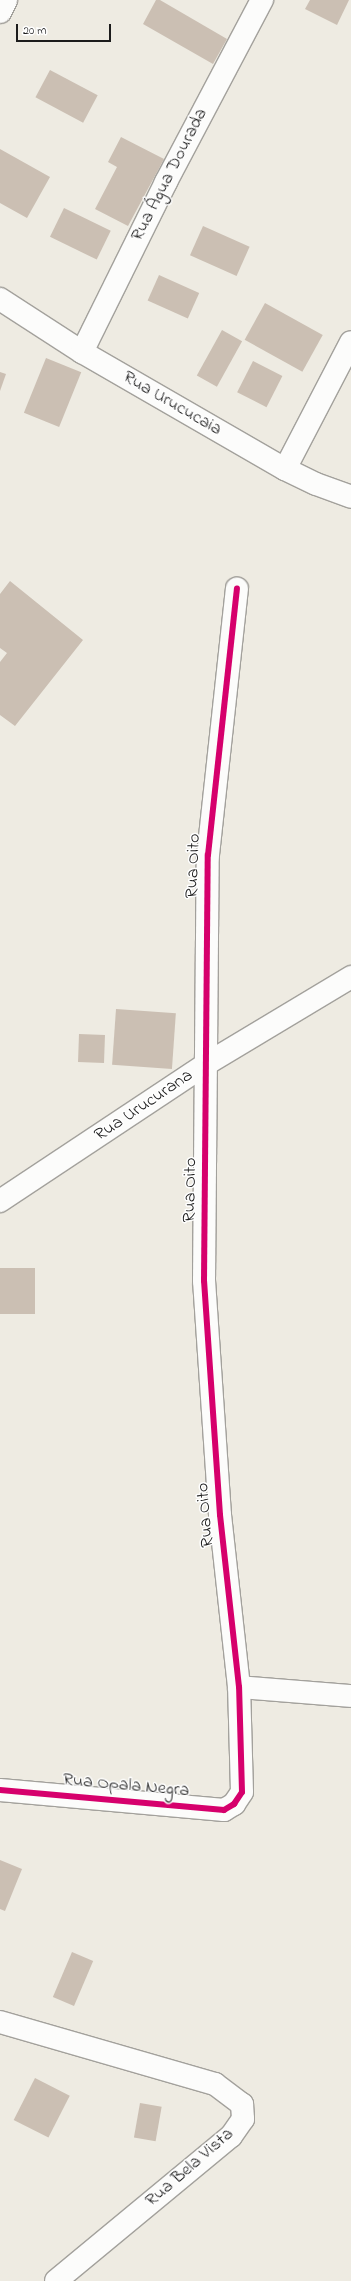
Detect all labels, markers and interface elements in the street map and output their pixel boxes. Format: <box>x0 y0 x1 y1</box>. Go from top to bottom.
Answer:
scale bar <box>18 16 113 42</box>
text: 20 m <box>23 22 46 40</box>
street label: Rua Água Dourada <box>127 105 213 245</box>
street label: Rua Urucucaia <box>119 367 225 441</box>
street label: Rua Oito <box>182 833 206 899</box>
street label: Rua Urucurana <box>91 1065 197 1147</box>
street label: Rua Oito <box>180 1157 202 1223</box>
street label: Rua Oito <box>192 1482 220 1548</box>
street label: Rua Opala Negra <box>62 1770 190 1802</box>
street label: Rua Bela Vista <box>142 2124 238 2212</box>

